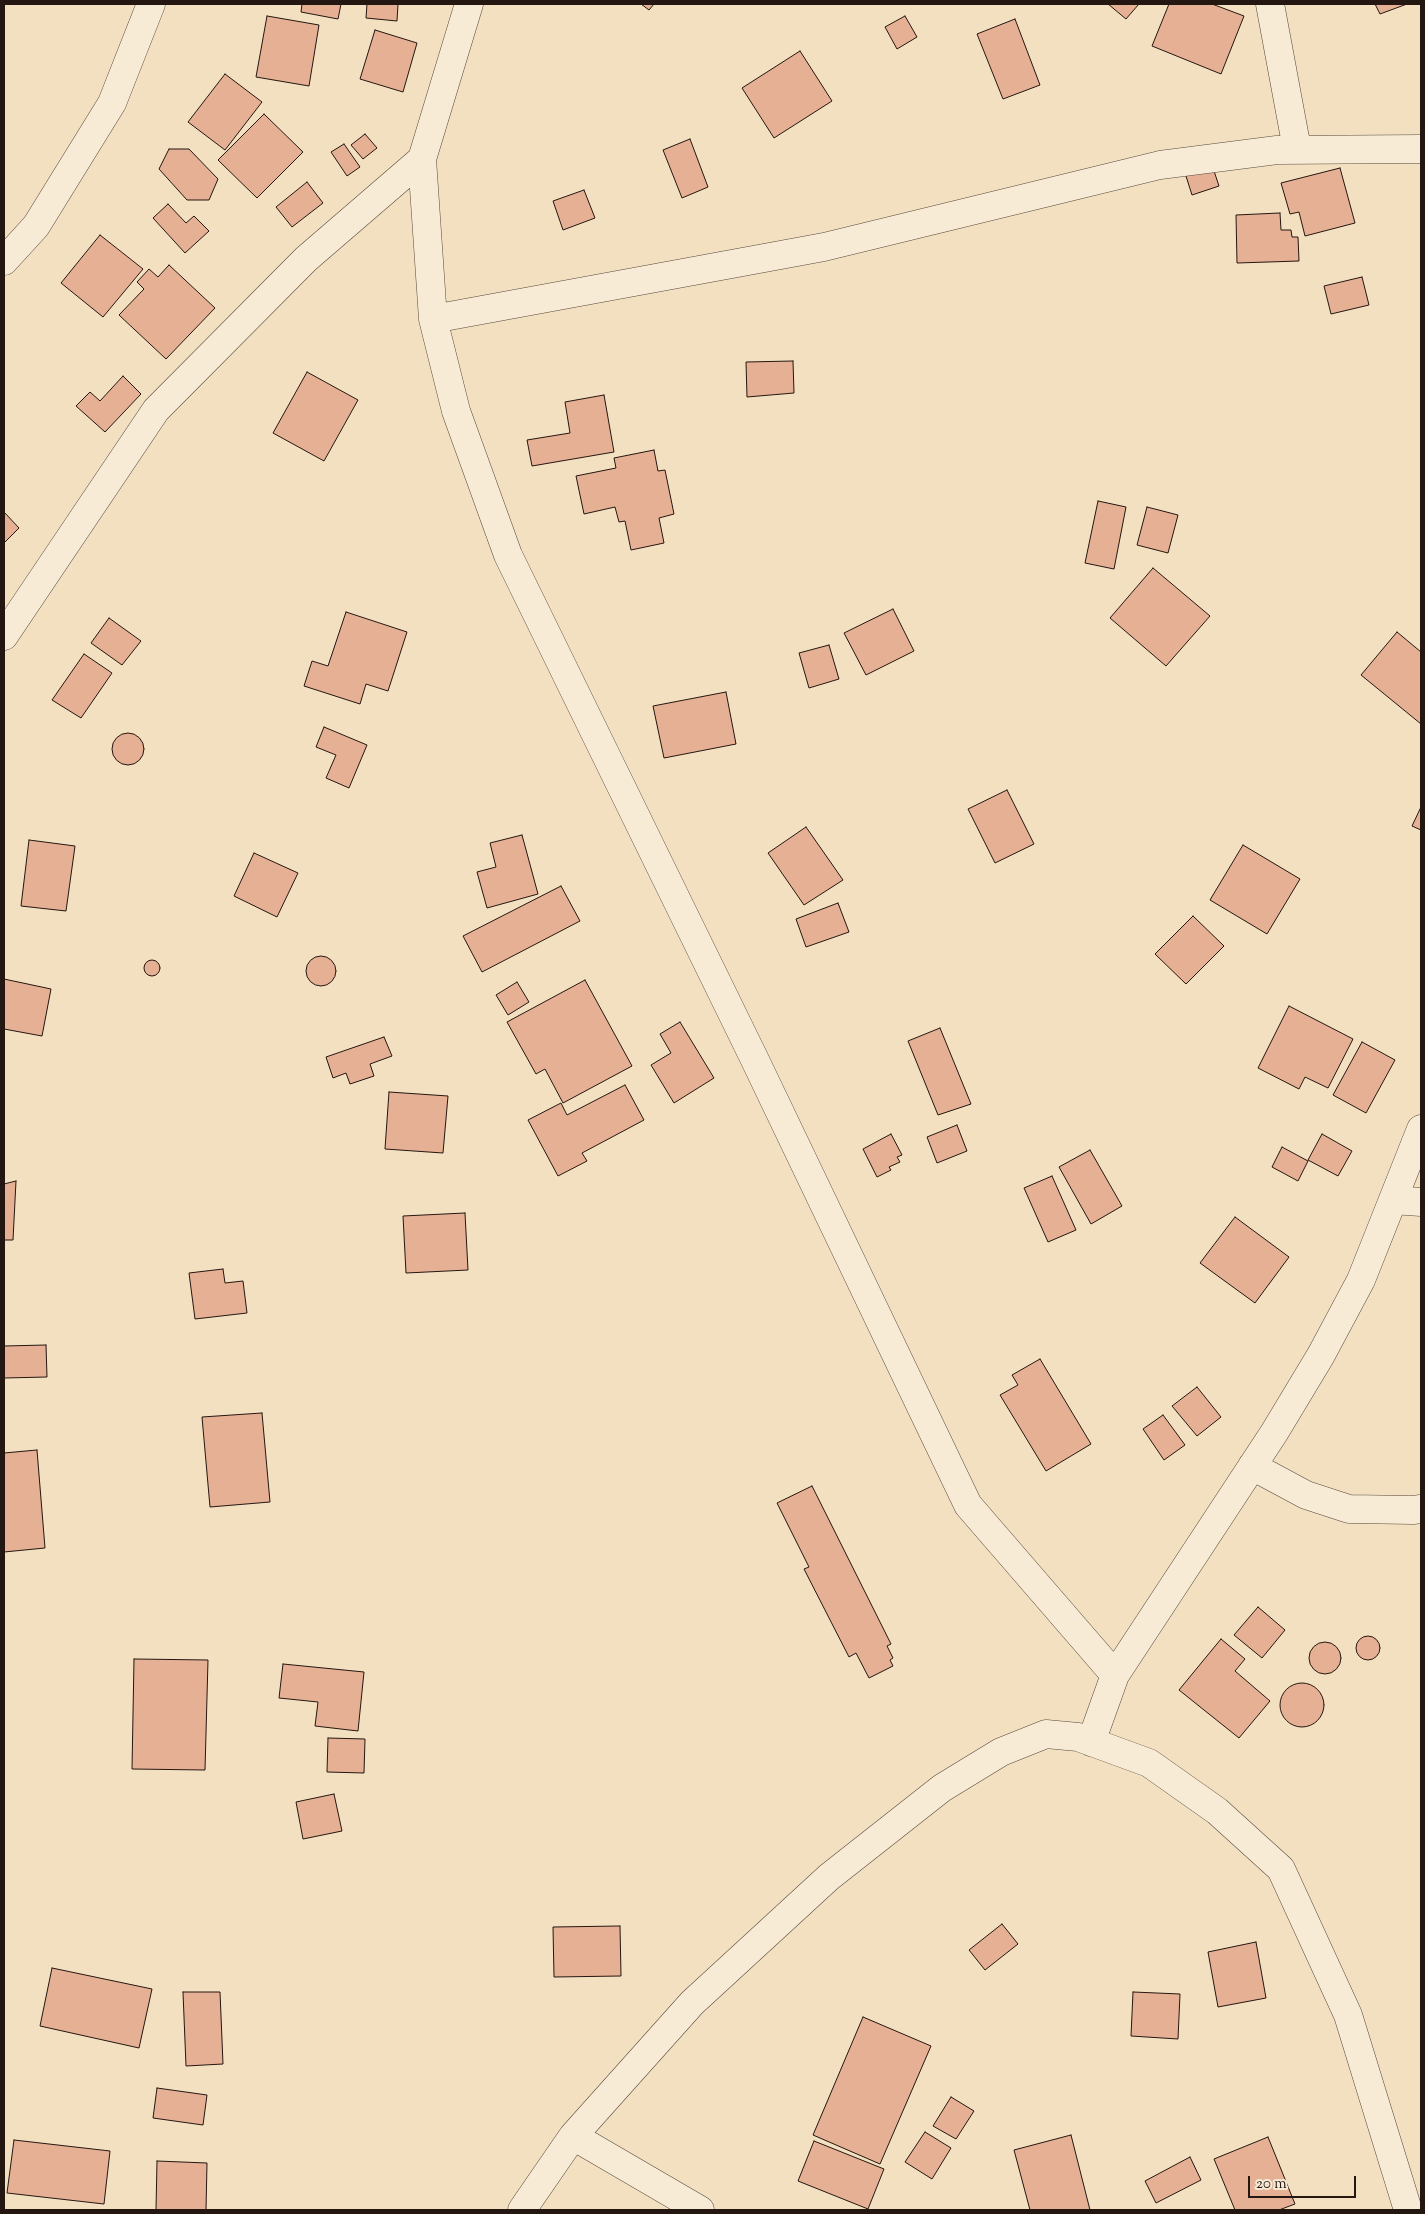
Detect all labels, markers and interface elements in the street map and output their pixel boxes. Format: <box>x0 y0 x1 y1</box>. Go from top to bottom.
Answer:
scale bar <box>1250 2166 1358 2198</box>
text: 20 m <box>1256 2174 1287 2195</box>

